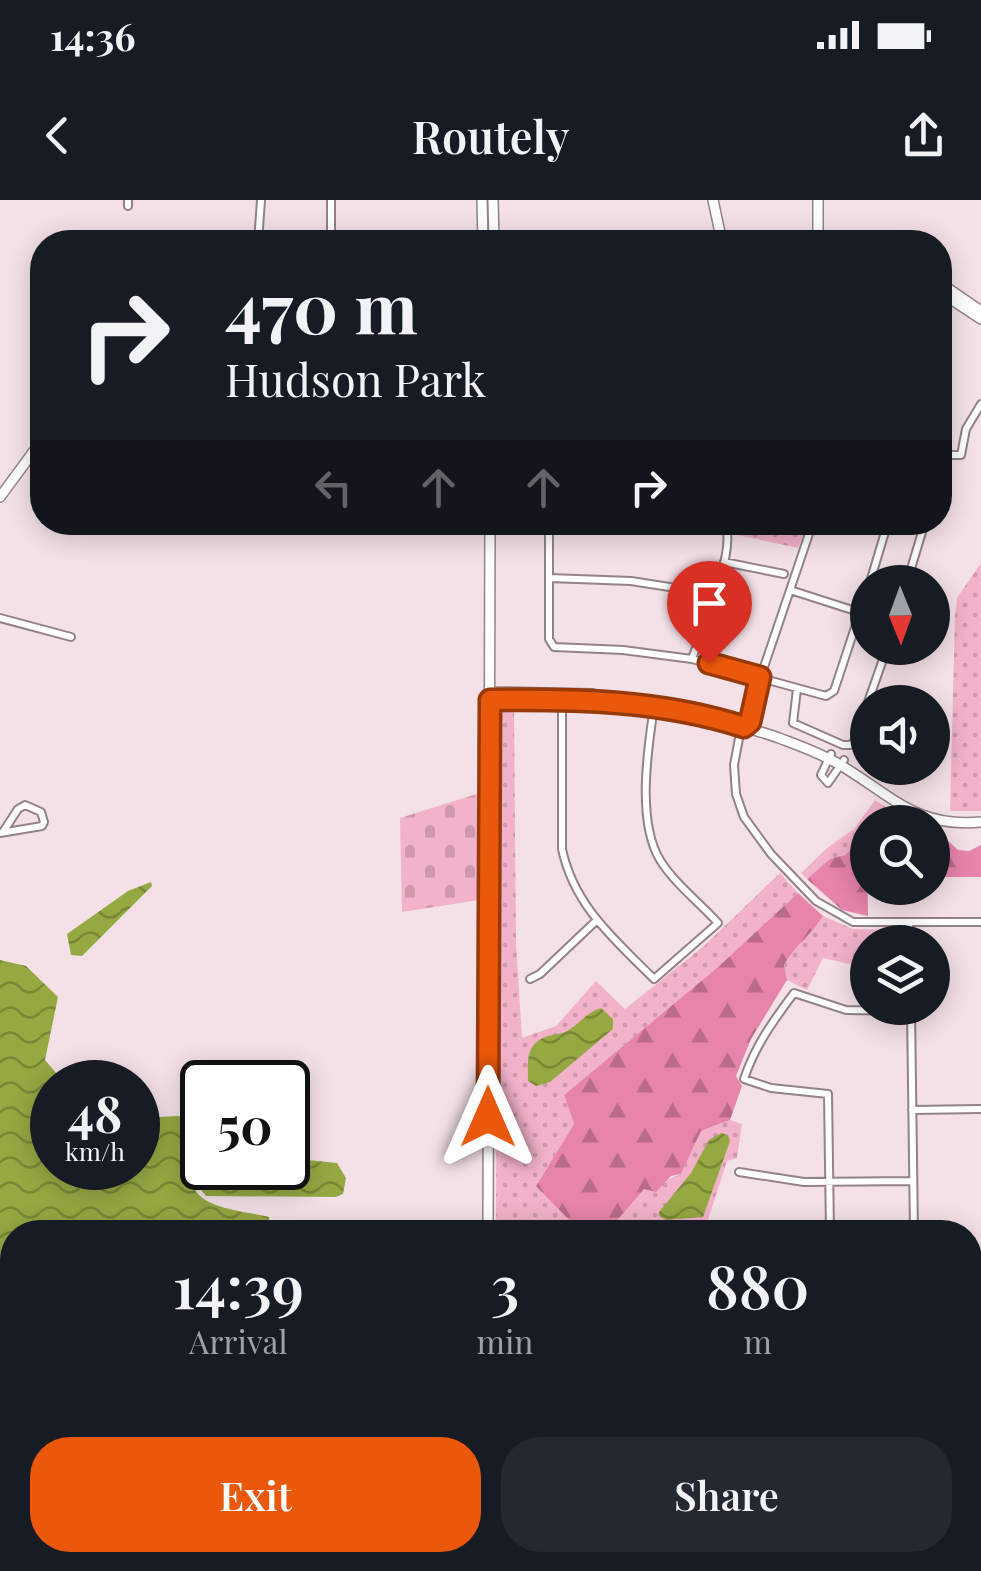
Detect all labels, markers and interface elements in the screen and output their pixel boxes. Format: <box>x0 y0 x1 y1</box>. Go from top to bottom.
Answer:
text: 14:36 <box>50 10 136 61</box>
text: Routely <box>412 105 569 165</box>
icon: back <box>30 108 85 163</box>
icon: share <box>896 108 951 163</box>
text: 470 m <box>225 258 418 352</box>
icon: right <box>60 270 190 400</box>
text: Hudson Park <box>225 348 486 408</box>
icon: left <box>306 460 361 515</box>
icon: ahead <box>411 460 466 515</box>
icon: ahead <box>516 460 571 515</box>
icon: right <box>621 460 676 515</box>
pin <box>667 561 752 664</box>
north arrow <box>850 565 950 665</box>
map controls <box>850 565 950 1025</box>
icon: arrive <box>682 576 737 631</box>
button: sound <box>850 685 950 785</box>
button: search <box>850 805 950 905</box>
button: layers <box>850 925 950 1025</box>
speed limit sign: 50 <box>180 1060 310 1190</box>
position arrow <box>436 1065 540 1169</box>
text: 48 <box>68 1079 122 1146</box>
text: km/h <box>65 1134 125 1167</box>
text: 14:39 <box>173 1244 304 1324</box>
text: 3 <box>491 1244 519 1324</box>
text: 880 <box>706 1244 809 1324</box>
text: Arrival <box>189 1319 288 1362</box>
text: min <box>477 1319 533 1362</box>
text: m <box>743 1319 772 1362</box>
button: Exit <box>30 1437 481 1552</box>
button: Share <box>501 1437 952 1552</box>

